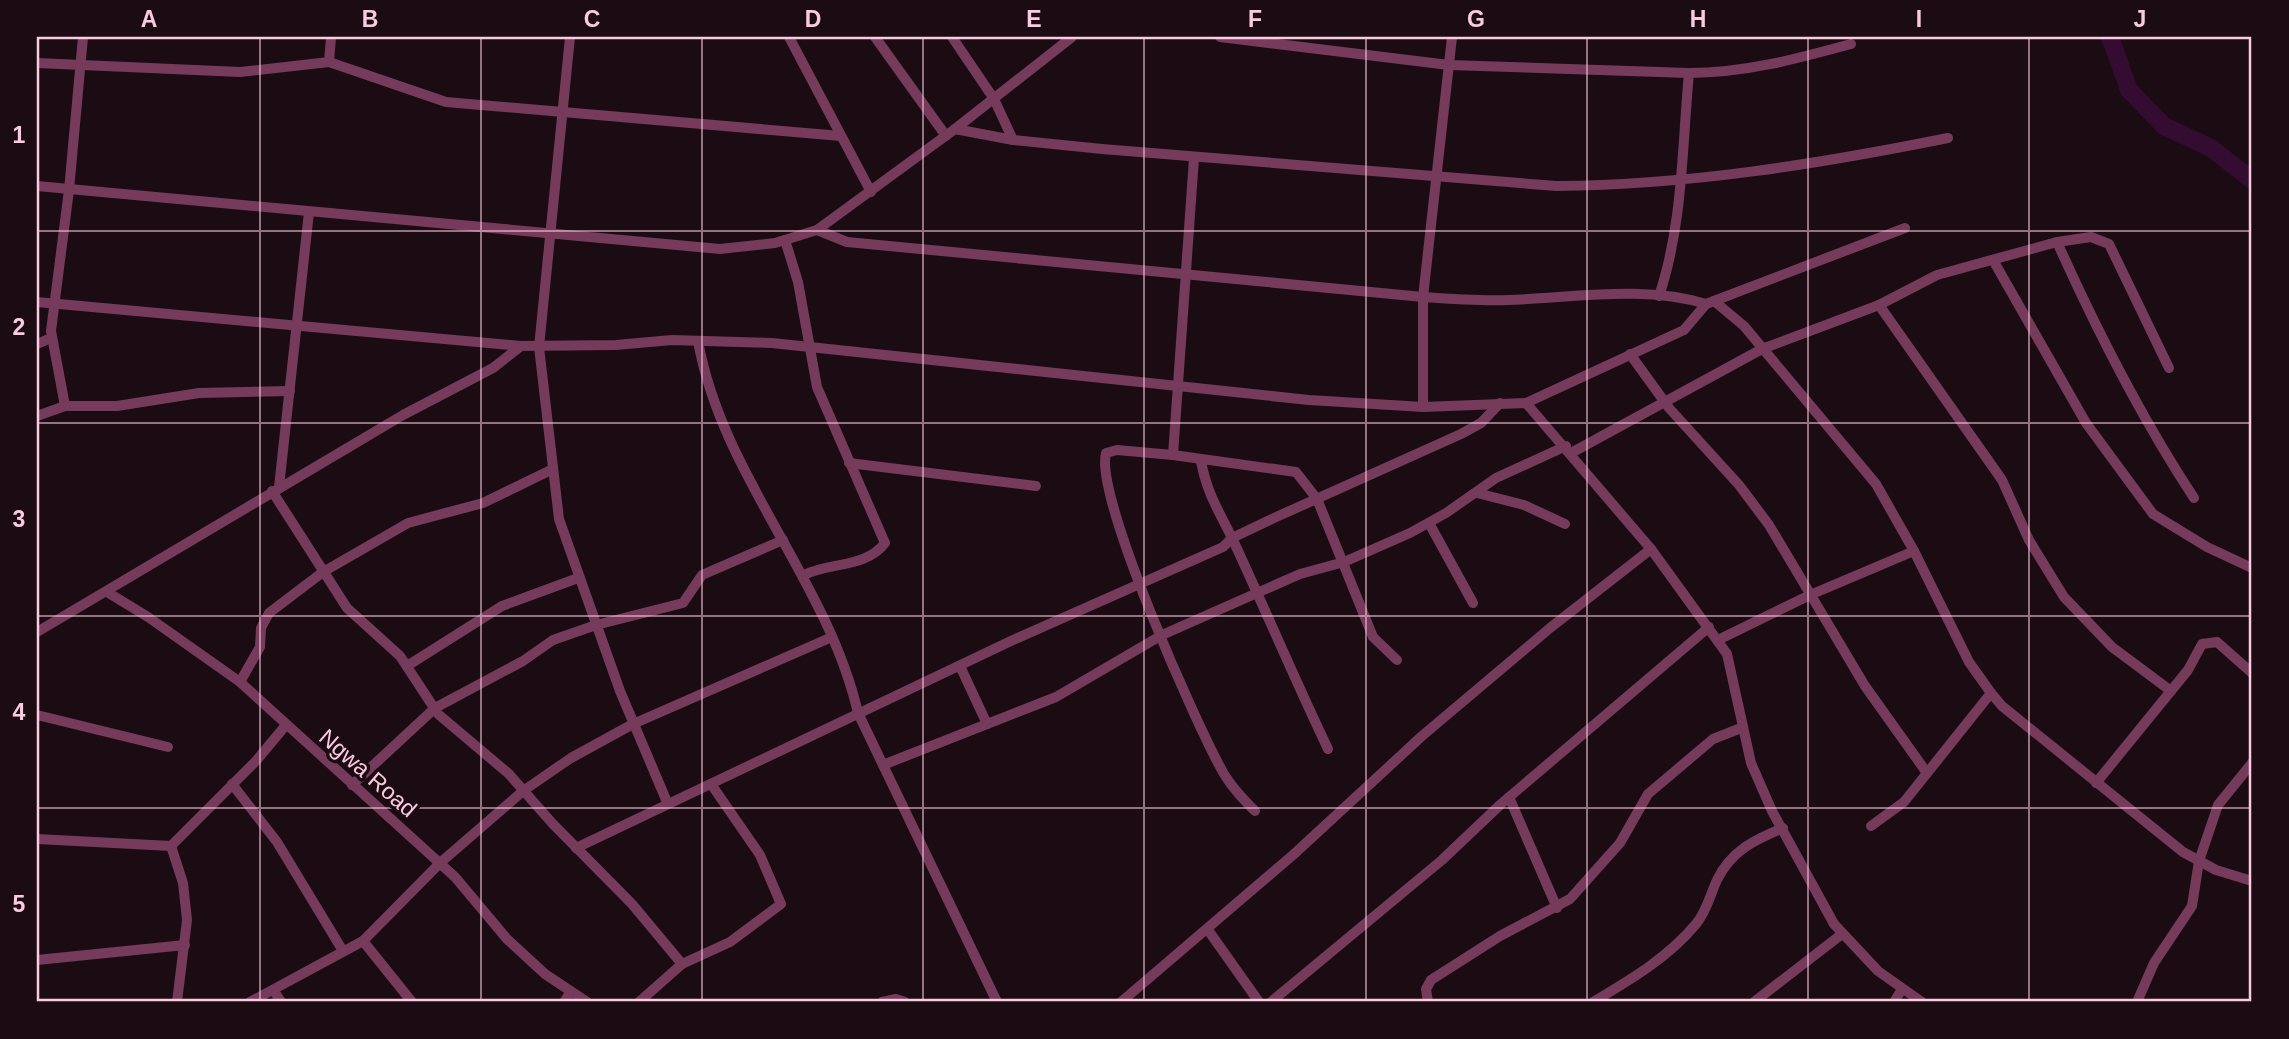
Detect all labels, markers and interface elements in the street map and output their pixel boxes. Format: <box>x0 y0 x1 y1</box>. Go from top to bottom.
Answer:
text: A <box>141 6 157 32</box>
text: B <box>362 6 378 32</box>
text: C <box>584 6 600 32</box>
text: D <box>805 6 821 32</box>
text: E <box>1026 6 1042 32</box>
text: F <box>1248 6 1262 32</box>
text: G <box>1467 6 1485 32</box>
text: H <box>1690 6 1706 32</box>
text: I <box>1916 6 1922 32</box>
text: J <box>2134 6 2146 32</box>
text: 1 <box>13 122 26 148</box>
text: 2 <box>13 314 25 340</box>
text: 3 <box>13 506 25 532</box>
text: 4 <box>13 699 26 725</box>
street label: Ngwa Road <box>314 724 422 822</box>
text: 5 <box>13 891 26 917</box>

